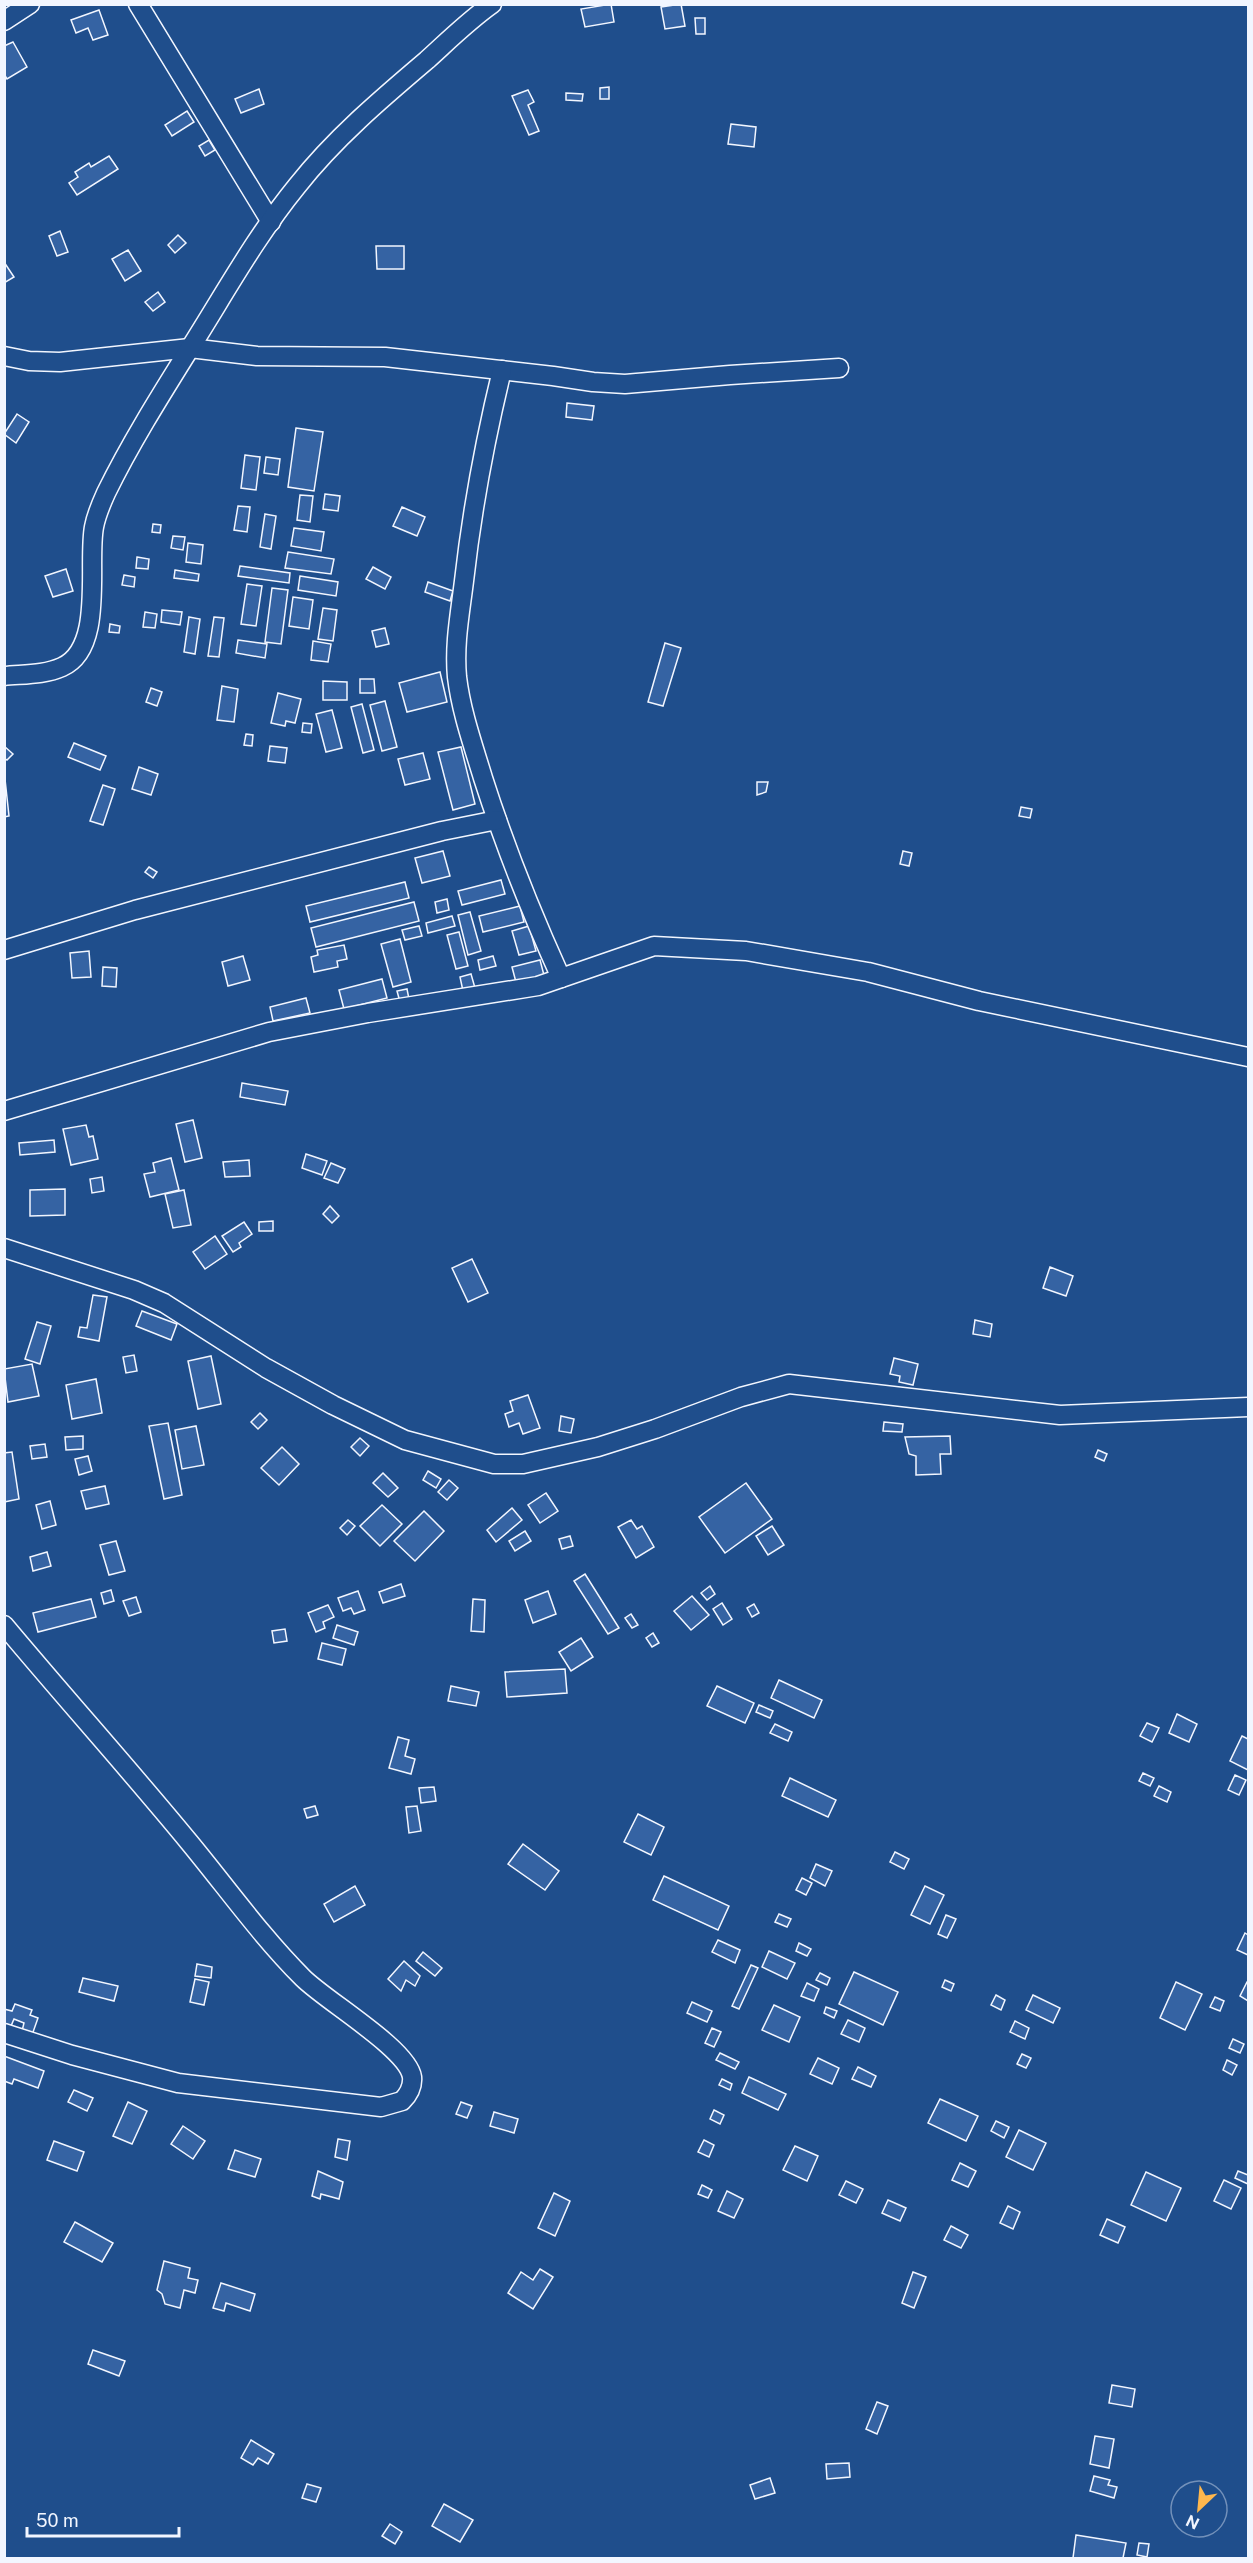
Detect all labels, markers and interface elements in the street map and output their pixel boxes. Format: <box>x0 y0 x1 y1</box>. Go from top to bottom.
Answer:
north arrow <box>1169 2479 1229 2539</box>
scale bar <box>27 2500 178 2538</box>
text: 50 m <box>36 2510 79 2531</box>
text: N <box>1183 2511 1202 2533</box>

